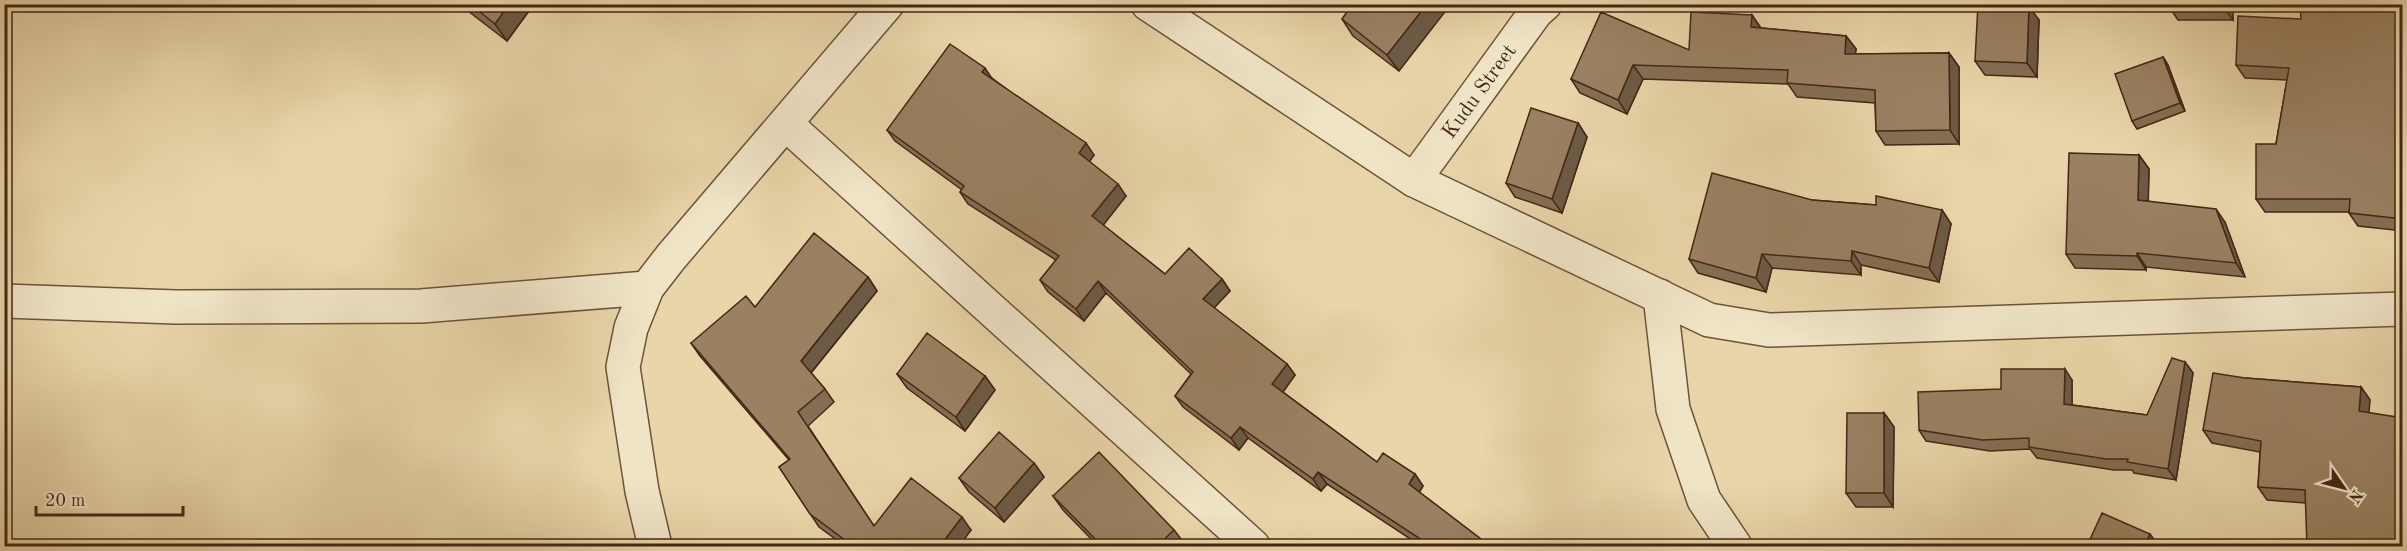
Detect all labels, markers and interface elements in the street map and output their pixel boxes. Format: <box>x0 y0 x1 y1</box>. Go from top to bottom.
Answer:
street label: Kudu Street <box>1439 41 1521 143</box>
north arrow <box>2314 458 2374 518</box>
scale bar <box>36 479 183 517</box>
text: N <box>2344 486 2365 506</box>
text: 20 m <box>45 492 85 510</box>

